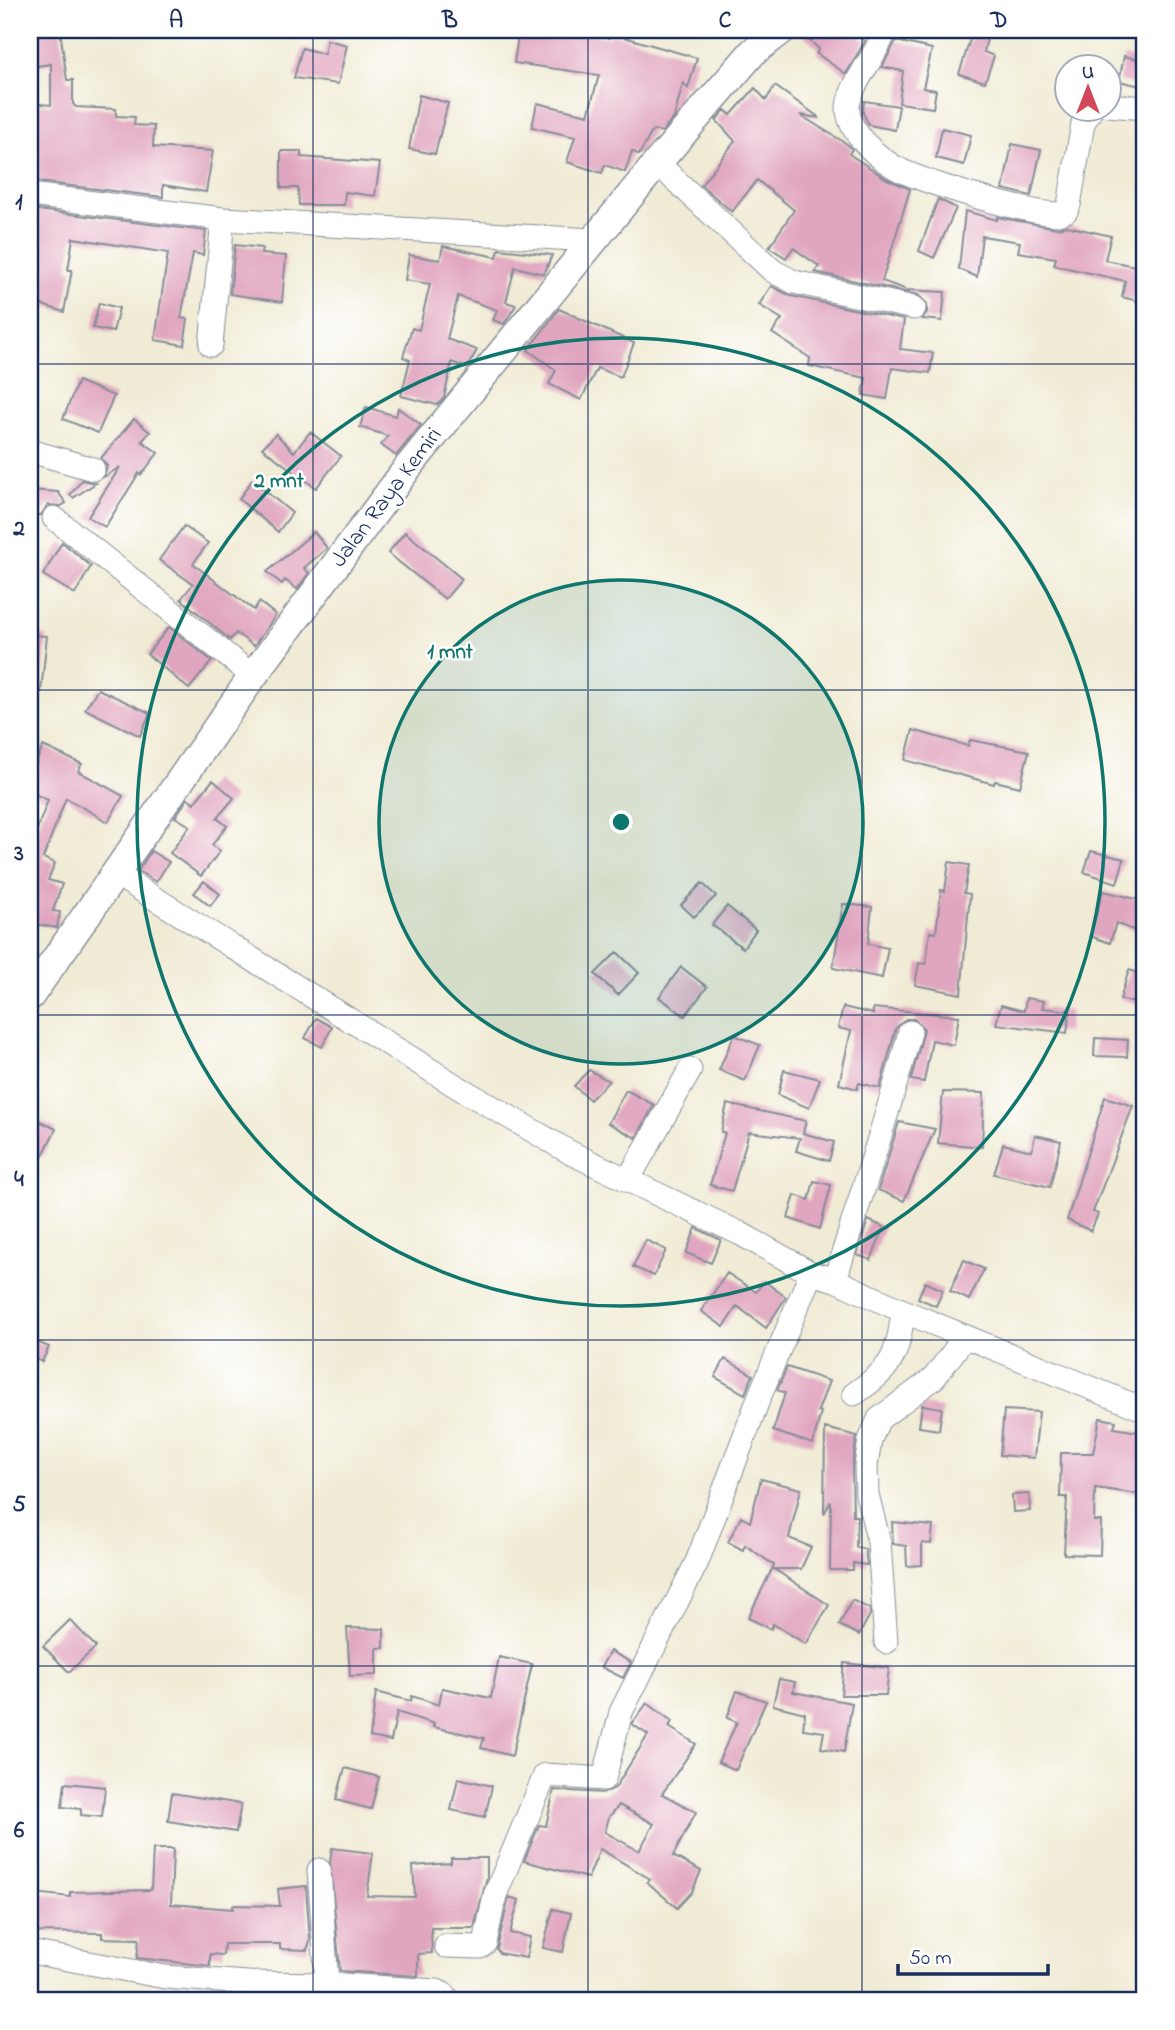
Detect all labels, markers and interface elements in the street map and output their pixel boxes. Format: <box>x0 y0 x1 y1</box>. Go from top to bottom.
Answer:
text: A <box>169 5 183 38</box>
text: B <box>441 5 458 38</box>
text: C <box>719 5 732 38</box>
text: D <box>990 5 1007 38</box>
north arrow <box>1052 52 1122 122</box>
text: U <box>1082 60 1094 87</box>
text: 1 <box>15 187 23 220</box>
street label: Jalan Raya Kemiri <box>323 421 452 576</box>
text: 2 mnt <box>253 467 305 497</box>
text: 2 <box>12 513 25 546</box>
text: 1 mnt <box>427 638 474 668</box>
centre of rings <box>609 810 633 834</box>
text: 3 <box>13 838 24 871</box>
text: 4 <box>14 1164 24 1197</box>
text: 5 <box>12 1489 26 1522</box>
text: 6 <box>14 1815 25 1848</box>
scale bar <box>898 1932 1049 1976</box>
text: 50 m <box>909 1944 952 1974</box>

